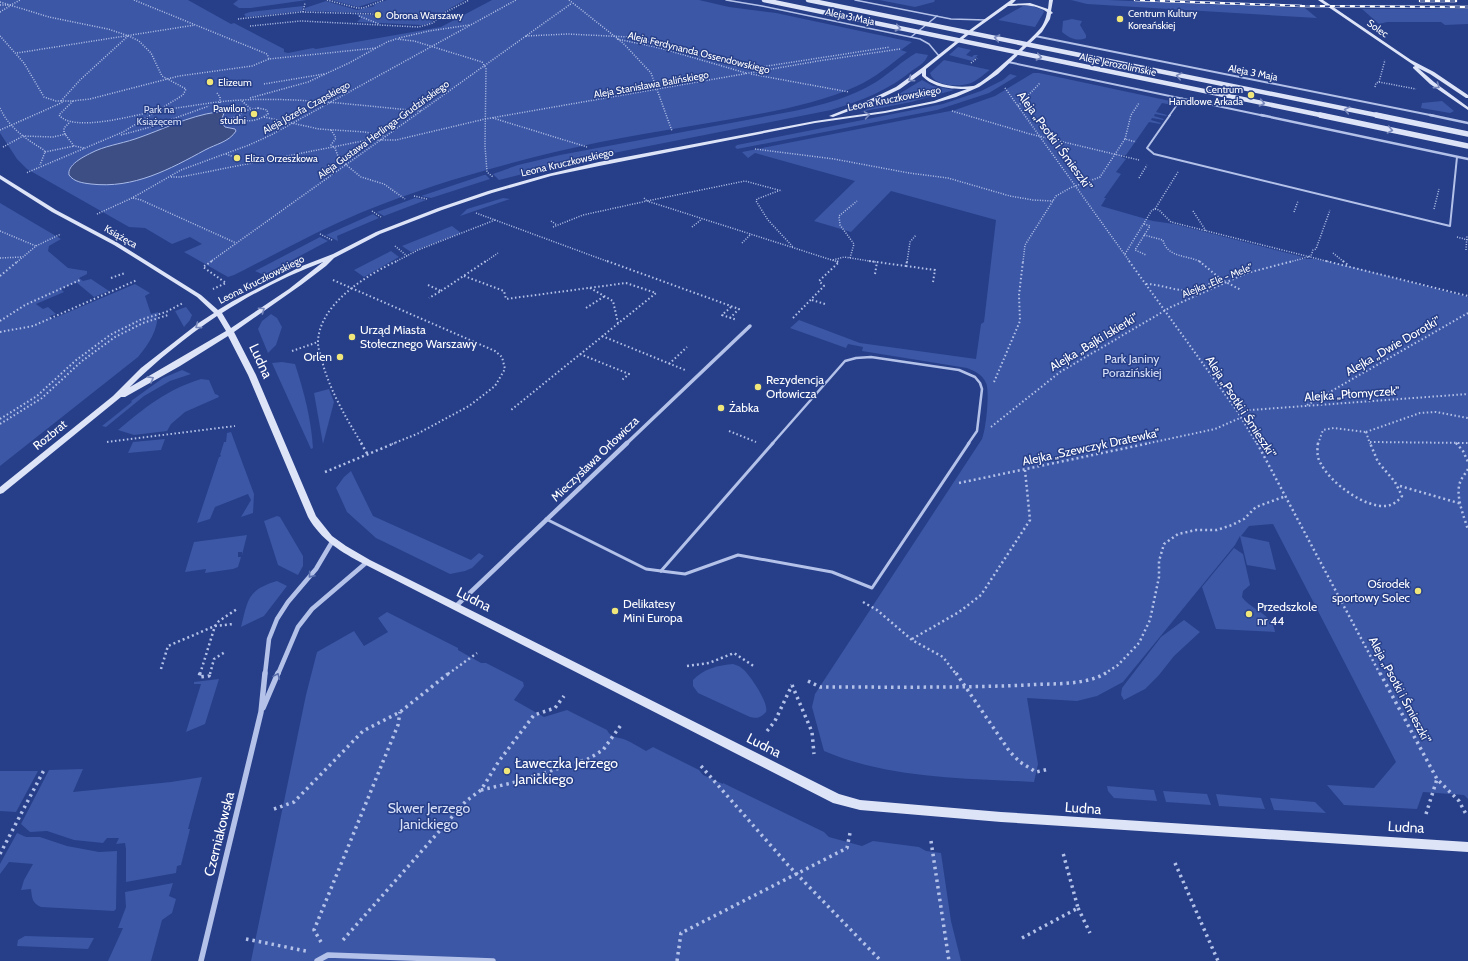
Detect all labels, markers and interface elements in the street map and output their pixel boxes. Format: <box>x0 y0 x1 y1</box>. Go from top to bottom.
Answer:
street label: Aleja 3 Maja <box>824 5 876 28</box>
place label: Centrum Kultury Koreańskiej <box>1128 7 1197 32</box>
place label: Obrona Warszawy <box>386 9 463 22</box>
marker: Obrona Warszawy <box>373 10 383 20</box>
marker: Centrum Kultury Koreańskiej <box>1115 14 1125 24</box>
street label: Solec <box>1364 16 1391 41</box>
one-way arrow <box>895 23 901 31</box>
street label: Aleja Ferdynanda Ossendowskiego <box>626 29 772 77</box>
one-way arrow <box>994 35 1000 43</box>
street label: Aleje Jerozolimskie <box>1078 50 1157 79</box>
one-way arrow <box>1036 52 1042 61</box>
street label: Aleja 3 Maja <box>1227 61 1279 84</box>
street label: Aleja Stanisława Balińskiego <box>592 68 710 101</box>
one-way arrow <box>1176 72 1182 80</box>
one-way arrow <box>909 74 916 81</box>
place label: Elizeum <box>218 76 252 89</box>
marker: Elizeum <box>205 77 215 87</box>
street label: Aleja Gustawa Herlinga-Grudzińskiego <box>315 77 452 182</box>
street label: Aleja Józefa Czapskiego <box>260 78 353 137</box>
one-way arrow <box>1433 82 1440 89</box>
street label: Leona Kruczkowskiego <box>846 83 942 114</box>
place label: Centrum Handlowe Arkada <box>1169 83 1243 108</box>
street label: Aleja „Psotki i Śmieszki” <box>1014 88 1096 193</box>
marker: Centrum Handlowe Arkada <box>1246 90 1256 100</box>
one-way arrow <box>1259 99 1266 107</box>
place label: Pawilon studni <box>213 102 246 127</box>
park label: Park na Książęcem <box>137 103 182 128</box>
one-way arrow <box>1344 106 1351 114</box>
marker: Pawilon studni <box>249 109 259 119</box>
one-way arrow <box>864 111 870 120</box>
one-way arrow <box>1387 125 1393 133</box>
street label: Leona Kruczkowskiego <box>519 145 615 179</box>
place label: Eliza Orzeszkowa <box>245 152 318 165</box>
marker: Eliza Orzeszkowa <box>232 153 242 163</box>
street label: Książęca <box>102 222 140 251</box>
street label: Leona Kruczkowskiego <box>216 252 307 307</box>
street label: Alejka „Ele - Mele” <box>1180 260 1255 301</box>
one-way arrow <box>258 308 265 315</box>
street label: Alejka „Bajki Iskierki” <box>1047 309 1141 374</box>
street label: Alejka „Dwie Dorotki” <box>1342 312 1443 379</box>
one-way arrow <box>196 321 203 328</box>
place label: Urząd Miasta Stołecznego Warszawy <box>360 322 477 351</box>
marker: Urząd Miasta Stołecznego Warszawy <box>347 332 357 342</box>
street label: Ludna <box>245 341 277 382</box>
place label: Orlen <box>303 349 332 364</box>
park label: Park Janiny Porazińskiej <box>1102 351 1162 380</box>
marker: Orlen <box>335 352 345 362</box>
street label: Aleja „Psotki i Śmieszki” <box>1203 353 1280 461</box>
place label: Rezydencja Orłowicza <box>766 372 824 401</box>
one-way arrow <box>146 377 154 384</box>
marker: Rezydencja Orłowicza <box>753 382 763 392</box>
street label: Alejka „Płomyczek” <box>1304 383 1400 404</box>
place label: Żabka <box>729 400 759 415</box>
marker: Żabka <box>716 403 726 413</box>
street label: Mieczysława Orłowicza <box>548 413 642 504</box>
street label: Rozbrat <box>30 416 70 453</box>
street label: Alejka „Szewczyk Dratewka” <box>1021 425 1161 468</box>
one-way arrow <box>309 570 316 577</box>
place label: Ośrodek sportowy Solec <box>1332 576 1411 605</box>
street label: Ludna <box>454 583 495 615</box>
marker: Ośrodek sportowy Solec <box>1413 586 1423 596</box>
place label: Delikatesy Mini Europa <box>623 596 683 625</box>
place label: Przedszkole nr 44 <box>1257 599 1317 628</box>
marker: Delikatesy Mini Europa <box>610 606 620 616</box>
marker: Przedszkole nr 44 <box>1244 609 1254 619</box>
street label: Aleja „Psotki i Śmieszki” <box>1366 634 1435 746</box>
one-way arrow <box>272 673 280 680</box>
street label: Ludna <box>744 729 785 761</box>
place label: Ławeczka Jerzego Janickiego <box>514 754 618 788</box>
marker: Ławeczka Jerzego Janickiego <box>502 766 512 776</box>
street label: Czerniakowska <box>200 790 238 878</box>
street label: Ludna <box>1064 798 1102 818</box>
park label: Skwer Jerzego Janickiego <box>388 799 471 833</box>
street label: Ludna <box>1387 817 1425 837</box>

